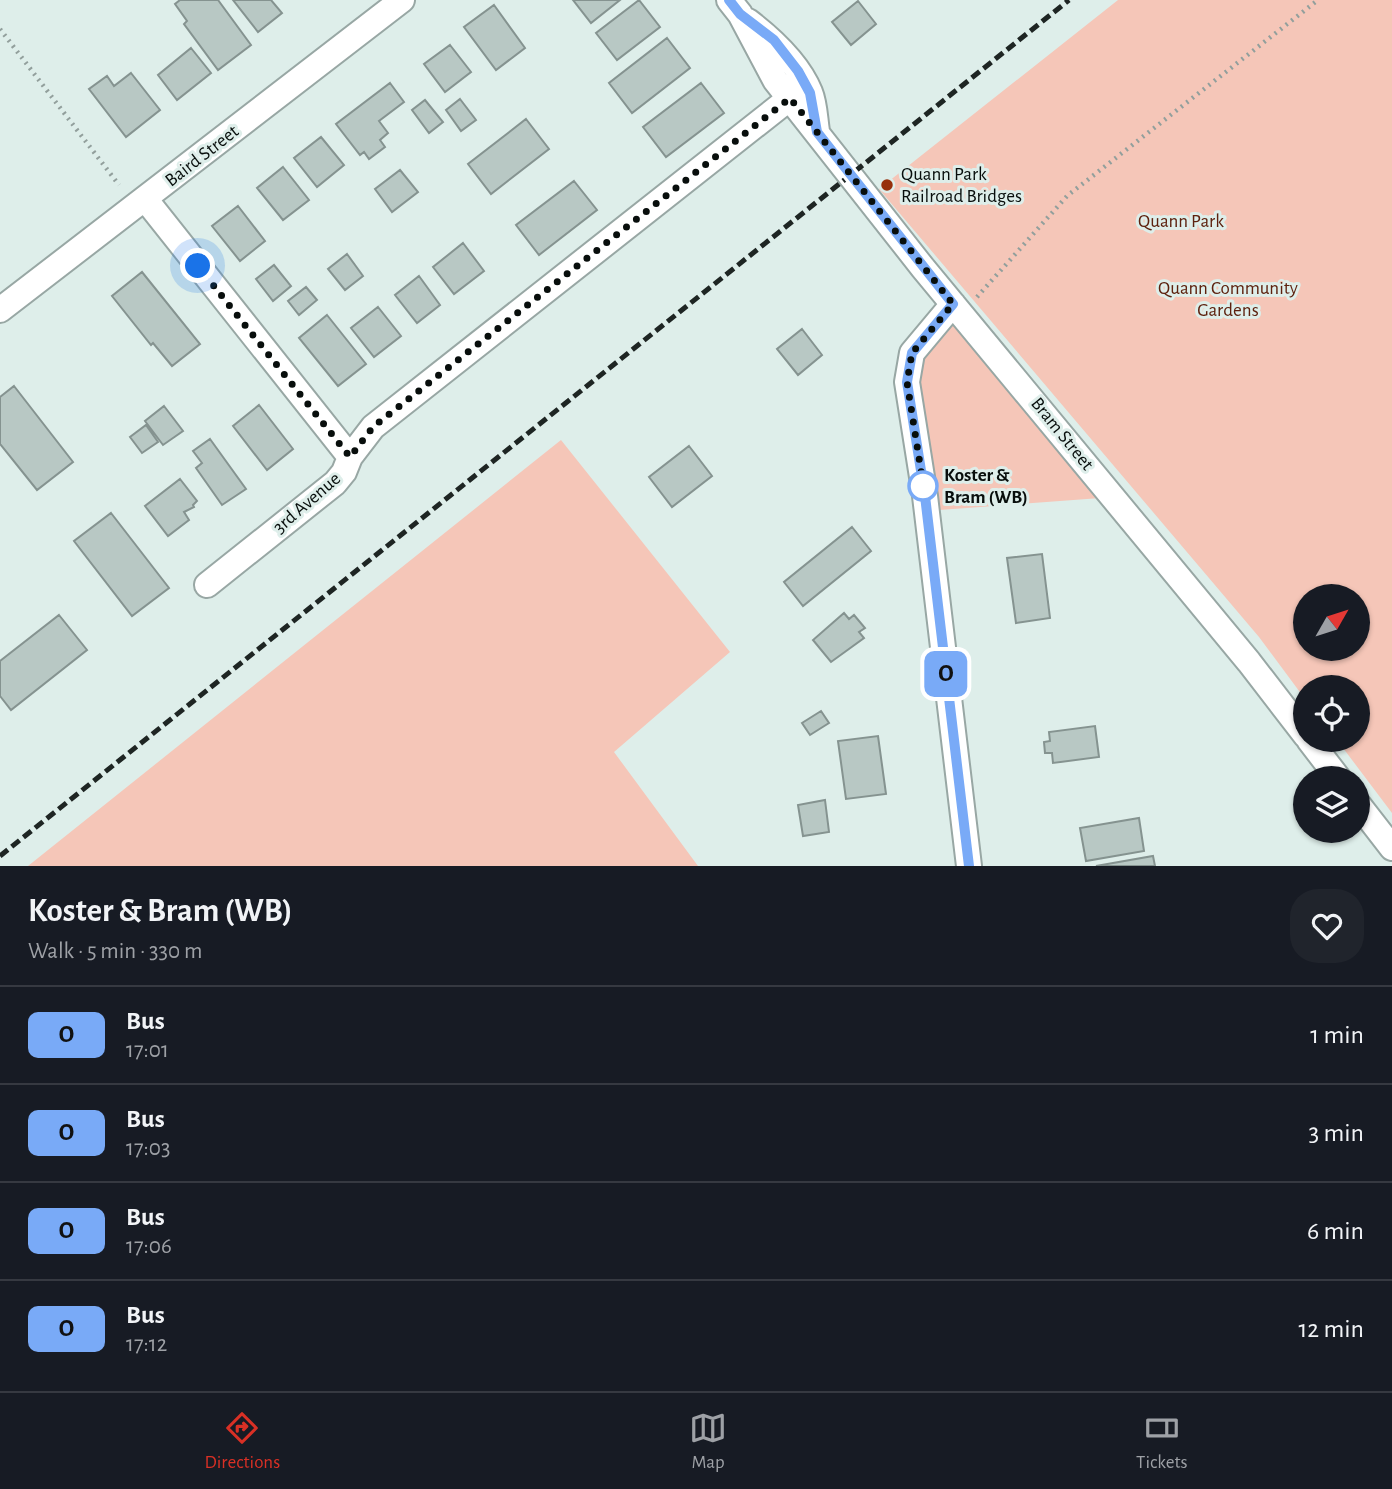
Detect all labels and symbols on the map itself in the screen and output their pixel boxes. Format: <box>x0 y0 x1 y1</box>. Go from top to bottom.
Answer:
street label: Baird Street <box>162 122 242 190</box>
place label: Quann Park Railroad Bridges <box>901 165 1022 206</box>
marker: Quann Park Railroad Bridges <box>879 177 895 193</box>
park label: Quann Park <box>1138 212 1224 231</box>
your location <box>180 248 215 283</box>
park label: Quann Community Gardens <box>1158 279 1298 320</box>
street label: Bram Street <box>1027 394 1097 474</box>
place label: Koster & Bram (WB) <box>944 466 1028 507</box>
street label: 3rd Avenue <box>270 469 344 537</box>
marker: Koster & Bram (WB) <box>908 471 938 501</box>
north arrow <box>1293 584 1370 662</box>
line badge: O <box>923 651 969 697</box>

